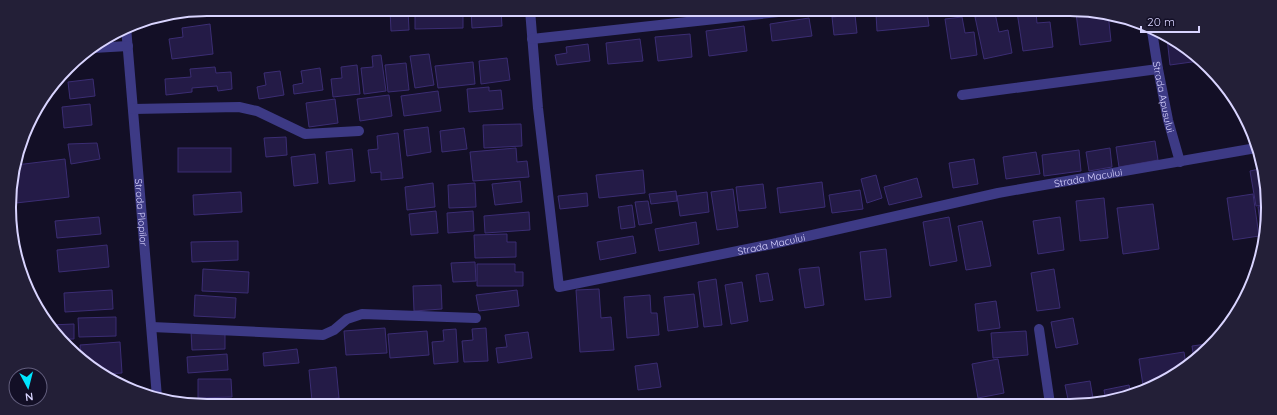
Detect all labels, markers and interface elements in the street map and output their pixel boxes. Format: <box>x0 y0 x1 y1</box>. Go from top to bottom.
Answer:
scale bar <box>1141 8 1199 34</box>
text: 20 m <box>1147 14 1175 29</box>
street label: Strada Apusului <box>1150 60 1177 134</box>
street label: Strada Macului <box>1053 165 1123 190</box>
street label: Strada Plopilor <box>132 178 150 247</box>
street label: Strada Macului <box>736 231 806 258</box>
north arrow <box>8 367 48 407</box>
text: N <box>24 389 34 404</box>

